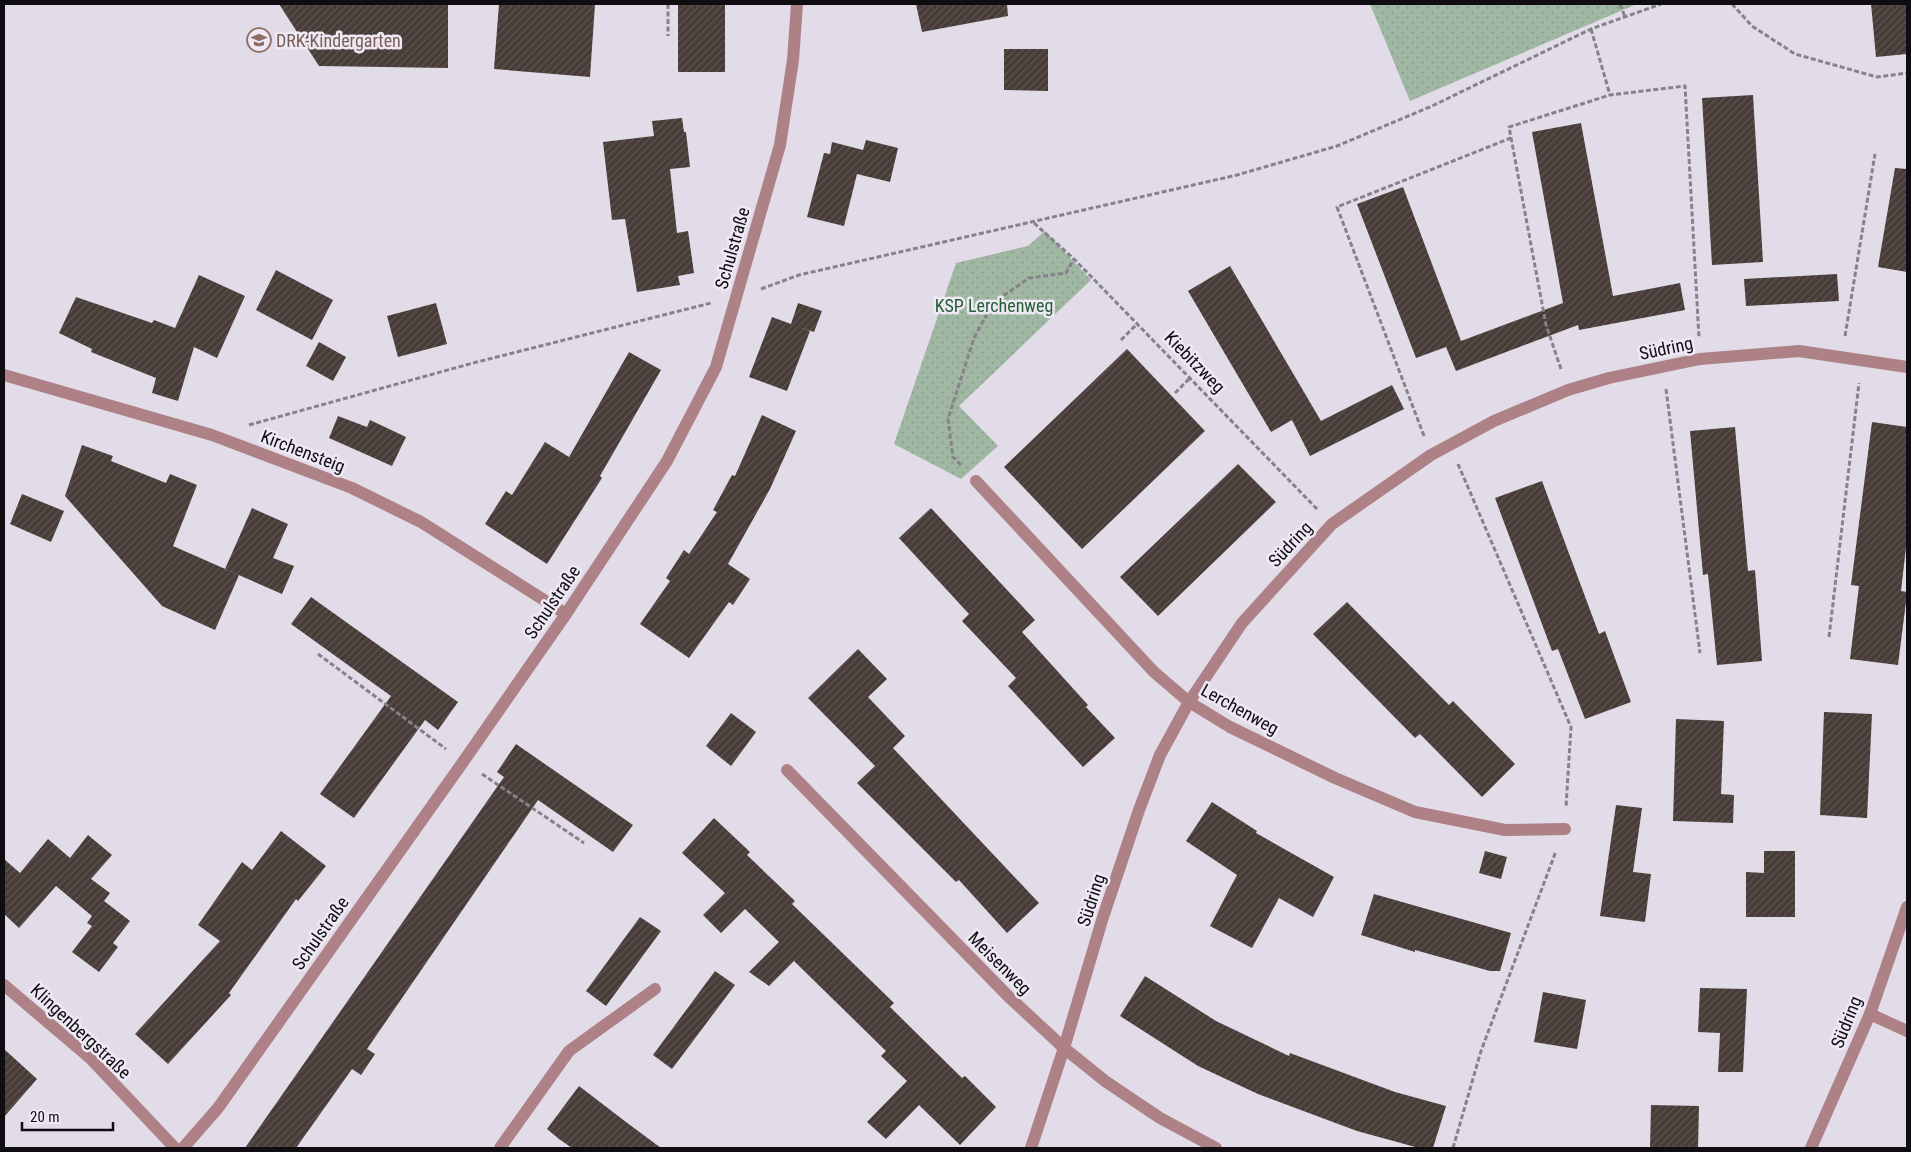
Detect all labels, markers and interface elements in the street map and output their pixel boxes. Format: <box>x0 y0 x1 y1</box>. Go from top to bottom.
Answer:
school or university icon: DRK-Kindergarten <box>246 27 272 53</box>
place label: DRK-Kindergarten <box>276 30 401 51</box>
street label: Schulstraße <box>710 205 754 291</box>
park label: KSP Lerchenweg <box>935 295 1053 316</box>
street label: Kiebitzweg <box>1160 327 1230 397</box>
street label: Südring <box>1637 332 1695 364</box>
street label: Kirchensteig <box>258 425 348 477</box>
street label: Südring <box>1264 517 1316 571</box>
street label: Schulstraße <box>520 561 584 643</box>
street label: Lerchenweg <box>1198 679 1282 739</box>
street label: Südring <box>1073 871 1109 929</box>
street label: Schulstraße <box>287 892 353 974</box>
street label: Meisenweg <box>964 927 1036 999</box>
street label: Klingenbergstraße <box>26 979 136 1083</box>
street label: Südring <box>1826 993 1866 1051</box>
scale bar <box>22 1100 114 1132</box>
text: 20 m <box>30 1108 60 1126</box>

